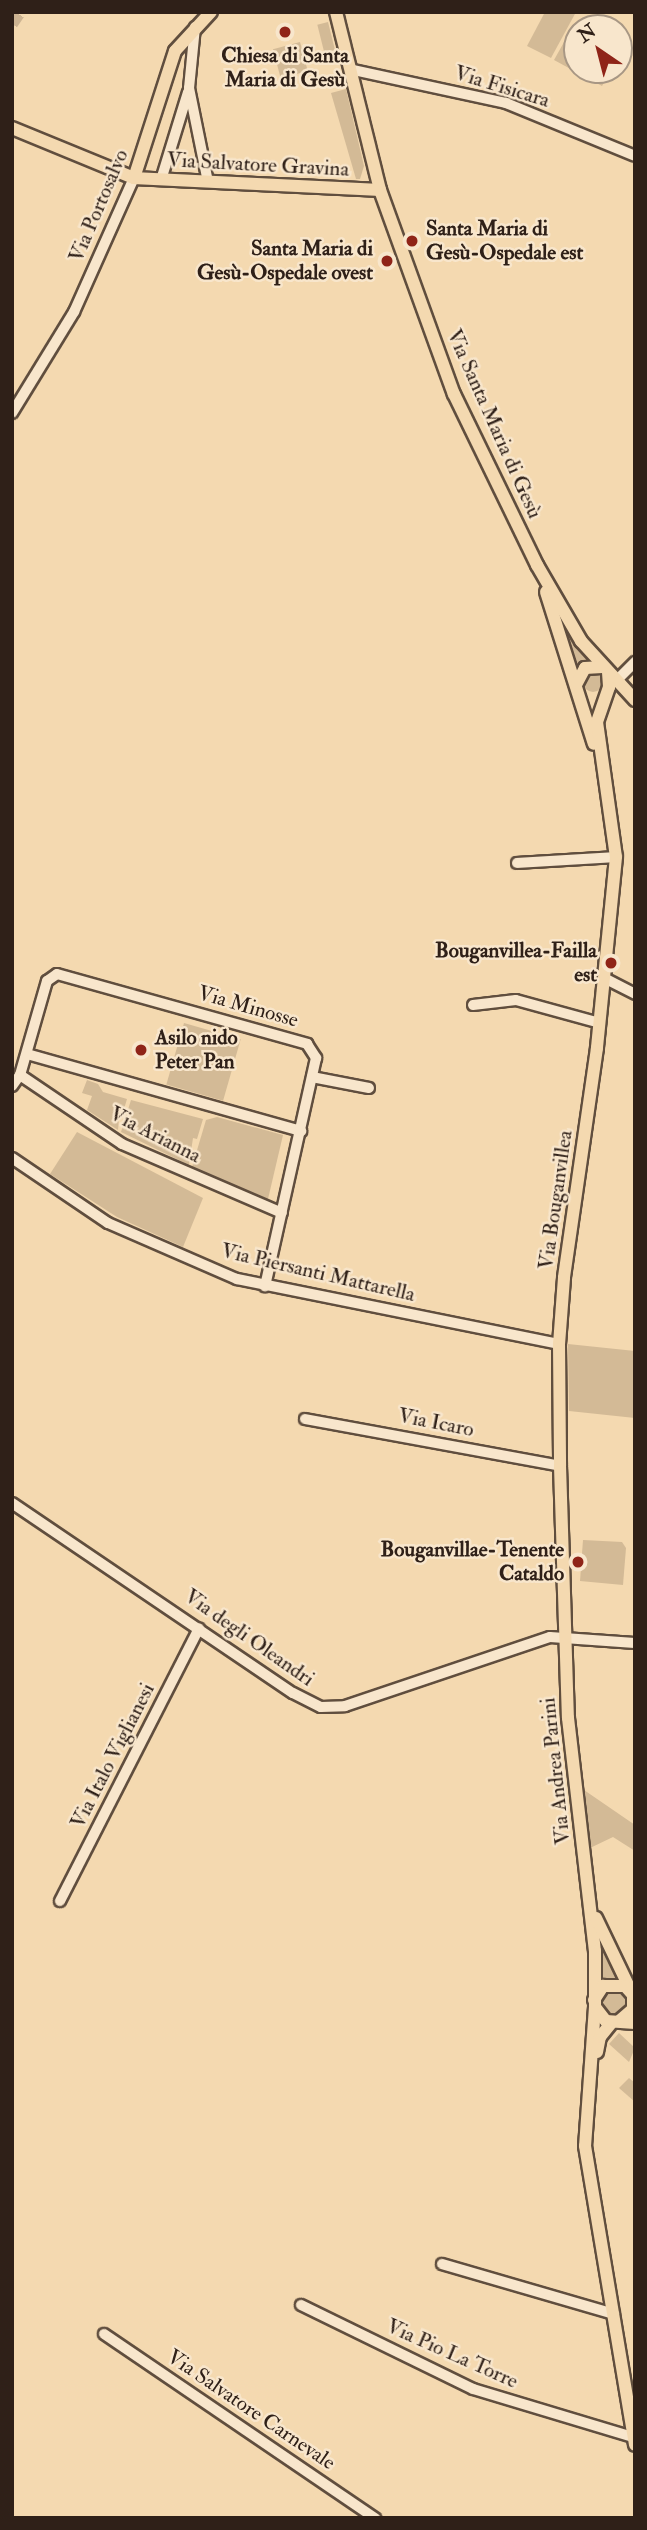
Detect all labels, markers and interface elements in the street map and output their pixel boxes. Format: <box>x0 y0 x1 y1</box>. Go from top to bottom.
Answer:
north arrow <box>563 14 633 84</box>
text: N <box>573 19 601 48</box>
marker: Chiesa di Santa Maria di Gesù <box>277 24 293 40</box>
place label: Chiesa di Santa Maria di Gesù <box>221 43 349 93</box>
street label: Via Fisicara <box>451 61 553 113</box>
street label: Via Portosalvo <box>64 146 134 266</box>
street label: Via Salvatore Gravina <box>166 148 350 182</box>
place label: Santa Maria di Gesù-Ospedale est <box>426 216 583 266</box>
marker: Santa Maria di Gesù-Ospedale est <box>404 233 420 249</box>
place label: Santa Maria di Gesù-Ospedale ovest <box>197 236 373 286</box>
marker: Santa Maria di Gesù-Ospedale ovest <box>379 253 395 269</box>
street label: Via Santa Maria di Gesù <box>441 326 547 522</box>
place label: Bouganvillea-Failla est <box>435 938 597 988</box>
marker: Bouganvillea-Failla est <box>603 955 619 971</box>
street label: Via Minosse <box>195 981 301 1033</box>
place label: Asilo nido Peter Pan <box>155 1025 238 1075</box>
marker: Asilo nido Peter Pan <box>133 1042 149 1058</box>
street label: Via Arianna <box>105 1101 205 1169</box>
street label: Via Bouganvillea <box>534 1129 578 1271</box>
street label: Via Piersanti Mattarella <box>219 1238 417 1308</box>
street label: Via Icaro <box>396 1403 476 1443</box>
place label: Bouganvillae-Tenente Cataldo <box>380 1537 564 1587</box>
marker: Bouganvillae-Tenente Cataldo <box>570 1554 586 1570</box>
street label: Via degli Oleandri <box>179 1584 319 1692</box>
street label: Via Italo Viglianesi <box>66 1679 160 1833</box>
street label: Via Andrea Parini <box>536 1696 576 1846</box>
street label: Via Pio La Torre <box>382 2314 522 2394</box>
street label: Via Salvatore Carnevale <box>162 2344 340 2476</box>

